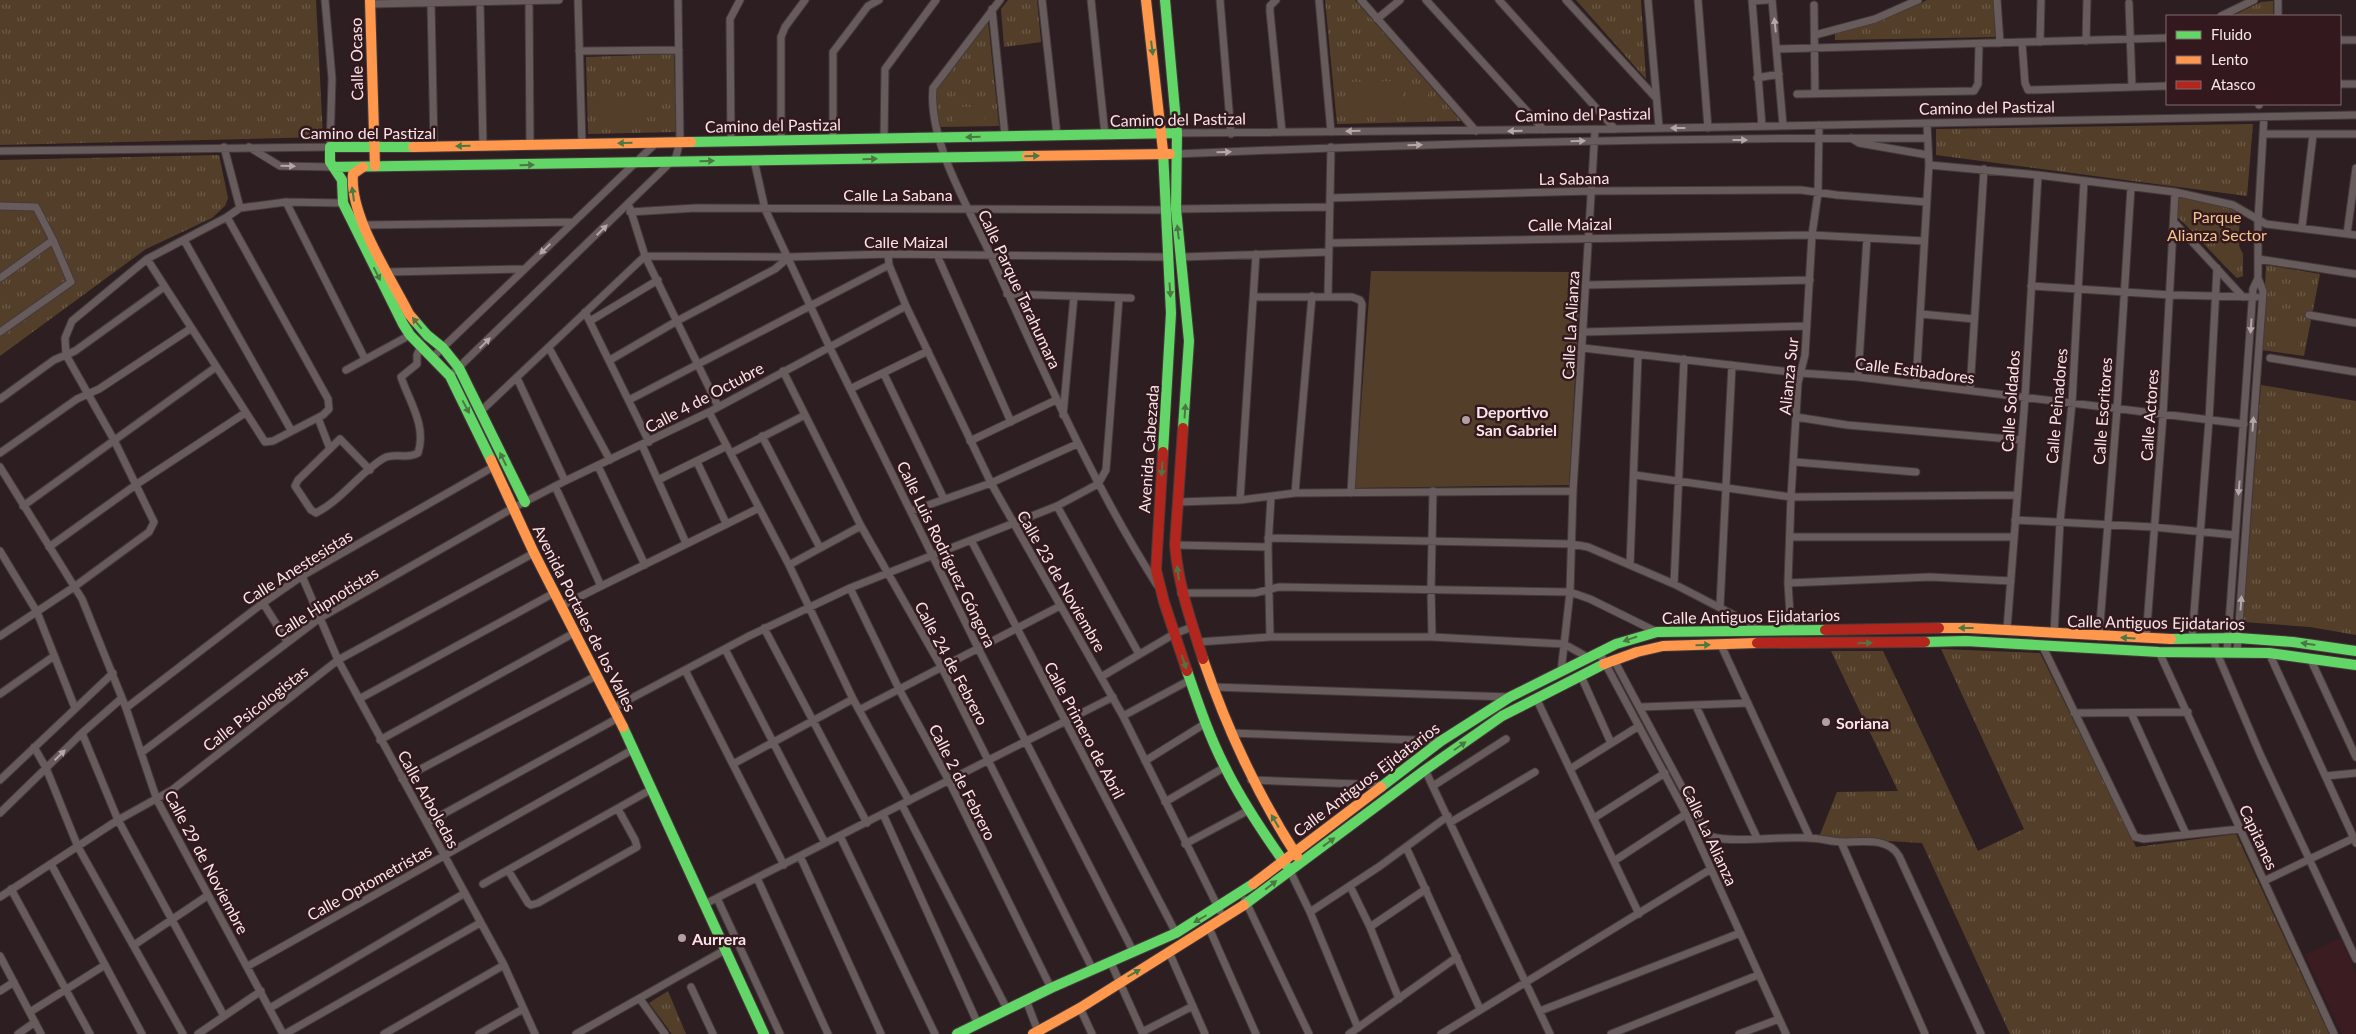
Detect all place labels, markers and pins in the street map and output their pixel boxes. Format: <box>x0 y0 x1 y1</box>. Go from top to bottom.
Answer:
place label: Deportivo San Gabriel <box>1476 402 1557 439</box>
marker: Deportivo San Gabriel <box>1460 414 1472 426</box>
place label: Soriana <box>1836 713 1889 732</box>
marker: Soriana <box>1820 716 1832 728</box>
place label: Aurrera <box>691 929 746 948</box>
marker: Aurrera <box>676 932 688 944</box>

